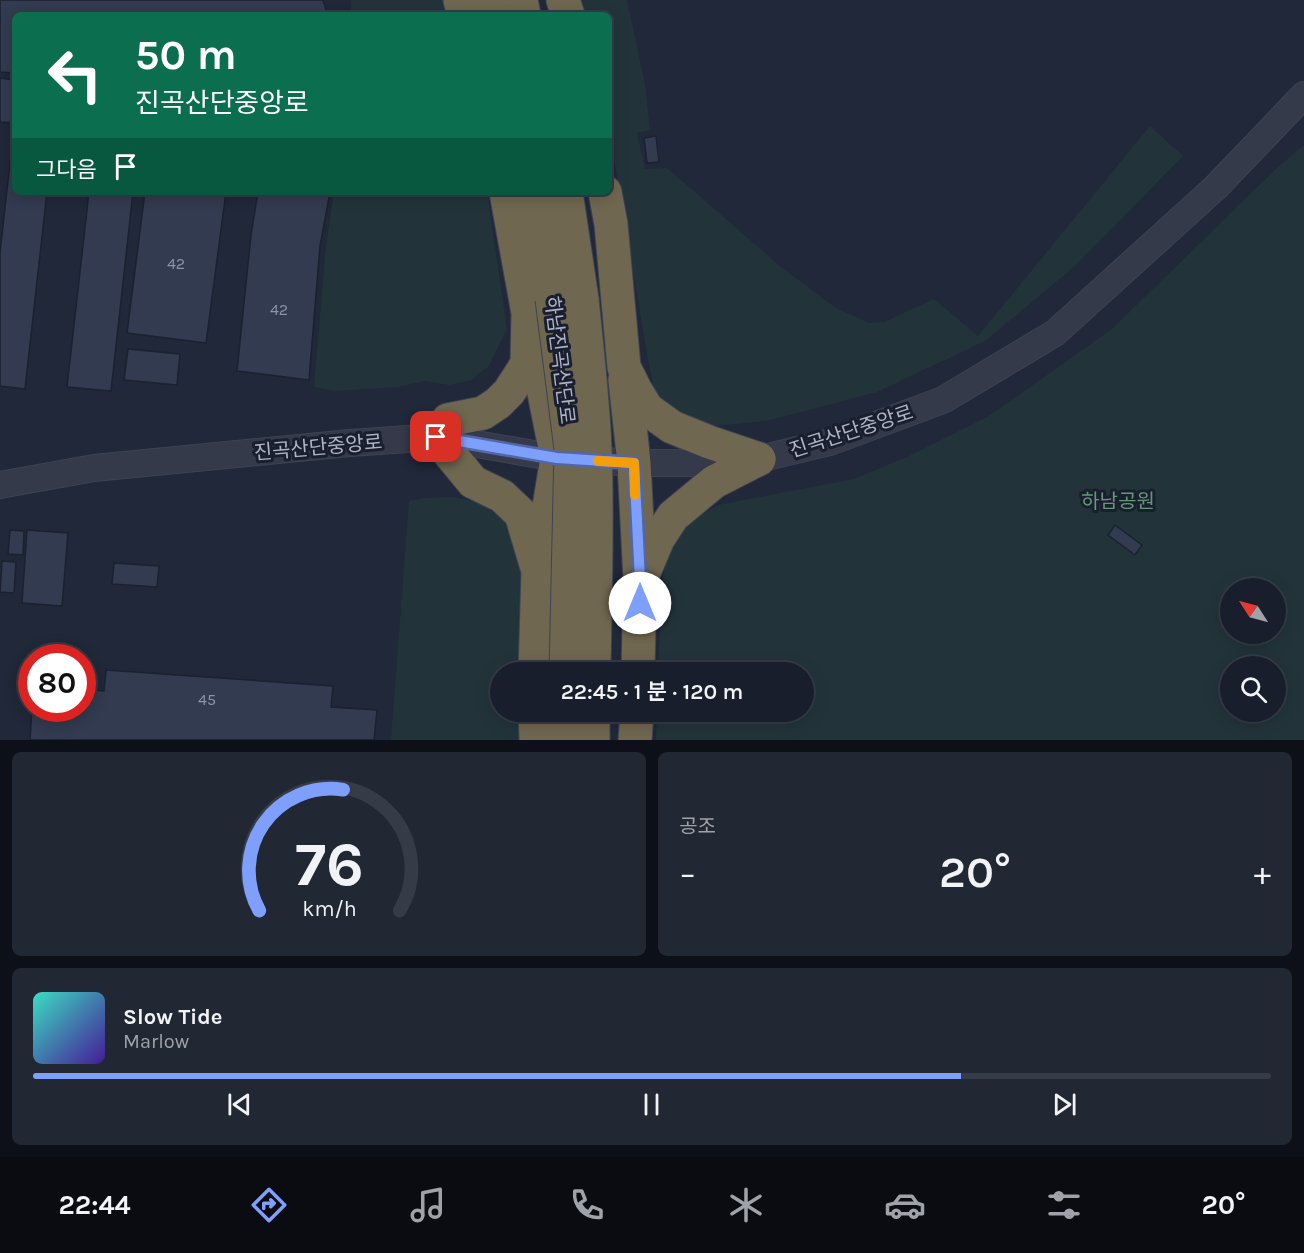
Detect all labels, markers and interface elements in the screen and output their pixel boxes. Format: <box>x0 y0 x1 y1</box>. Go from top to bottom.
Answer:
text: 50 m <box>135 30 237 80</box>
icon: left <box>36 36 114 114</box>
text: 진곡산단중앙로 <box>135 87 309 119</box>
icon: arrive <box>109 150 142 183</box>
text: 그다음 <box>36 157 97 183</box>
house number: 42 <box>167 254 185 273</box>
street label: 하남진곡산단로 <box>540 295 579 425</box>
house number: 42 <box>270 300 288 319</box>
street label: 진곡산단중앙로 <box>786 401 916 462</box>
pin <box>410 411 461 462</box>
icon: arrive <box>419 420 452 453</box>
street label: 진곡산단중앙로 <box>253 430 383 465</box>
park label: 하남공원 <box>1081 490 1155 513</box>
position arrow <box>608 571 672 635</box>
north arrow <box>1220 578 1286 644</box>
map controls <box>1220 578 1286 722</box>
speed limit sign: 80 <box>18 644 96 722</box>
button: search <box>1220 656 1286 722</box>
text: 22:45 · 1 분 · 120 m <box>561 679 743 705</box>
house number: 45 <box>198 690 216 709</box>
text: 공조 <box>679 815 716 838</box>
text: 76 <box>295 828 363 901</box>
text: 20° <box>939 846 1011 898</box>
text: − <box>679 854 696 892</box>
text: + <box>1254 854 1271 892</box>
text: km/h <box>302 896 356 921</box>
text: Slow Tide <box>123 1004 223 1030</box>
text: Marlow <box>123 1030 189 1053</box>
icon: previous <box>223 1088 256 1121</box>
icon: pause <box>635 1088 668 1121</box>
icon: next <box>1048 1088 1081 1121</box>
icon: directions <box>248 1184 290 1226</box>
icon: music <box>407 1184 449 1226</box>
icon: phone <box>566 1184 608 1226</box>
icon: climate <box>725 1184 767 1226</box>
icon: car <box>884 1184 926 1226</box>
icon: filters <box>1043 1184 1085 1226</box>
text: 22:44 <box>59 1189 131 1221</box>
text: 20° <box>1202 1189 1245 1221</box>

